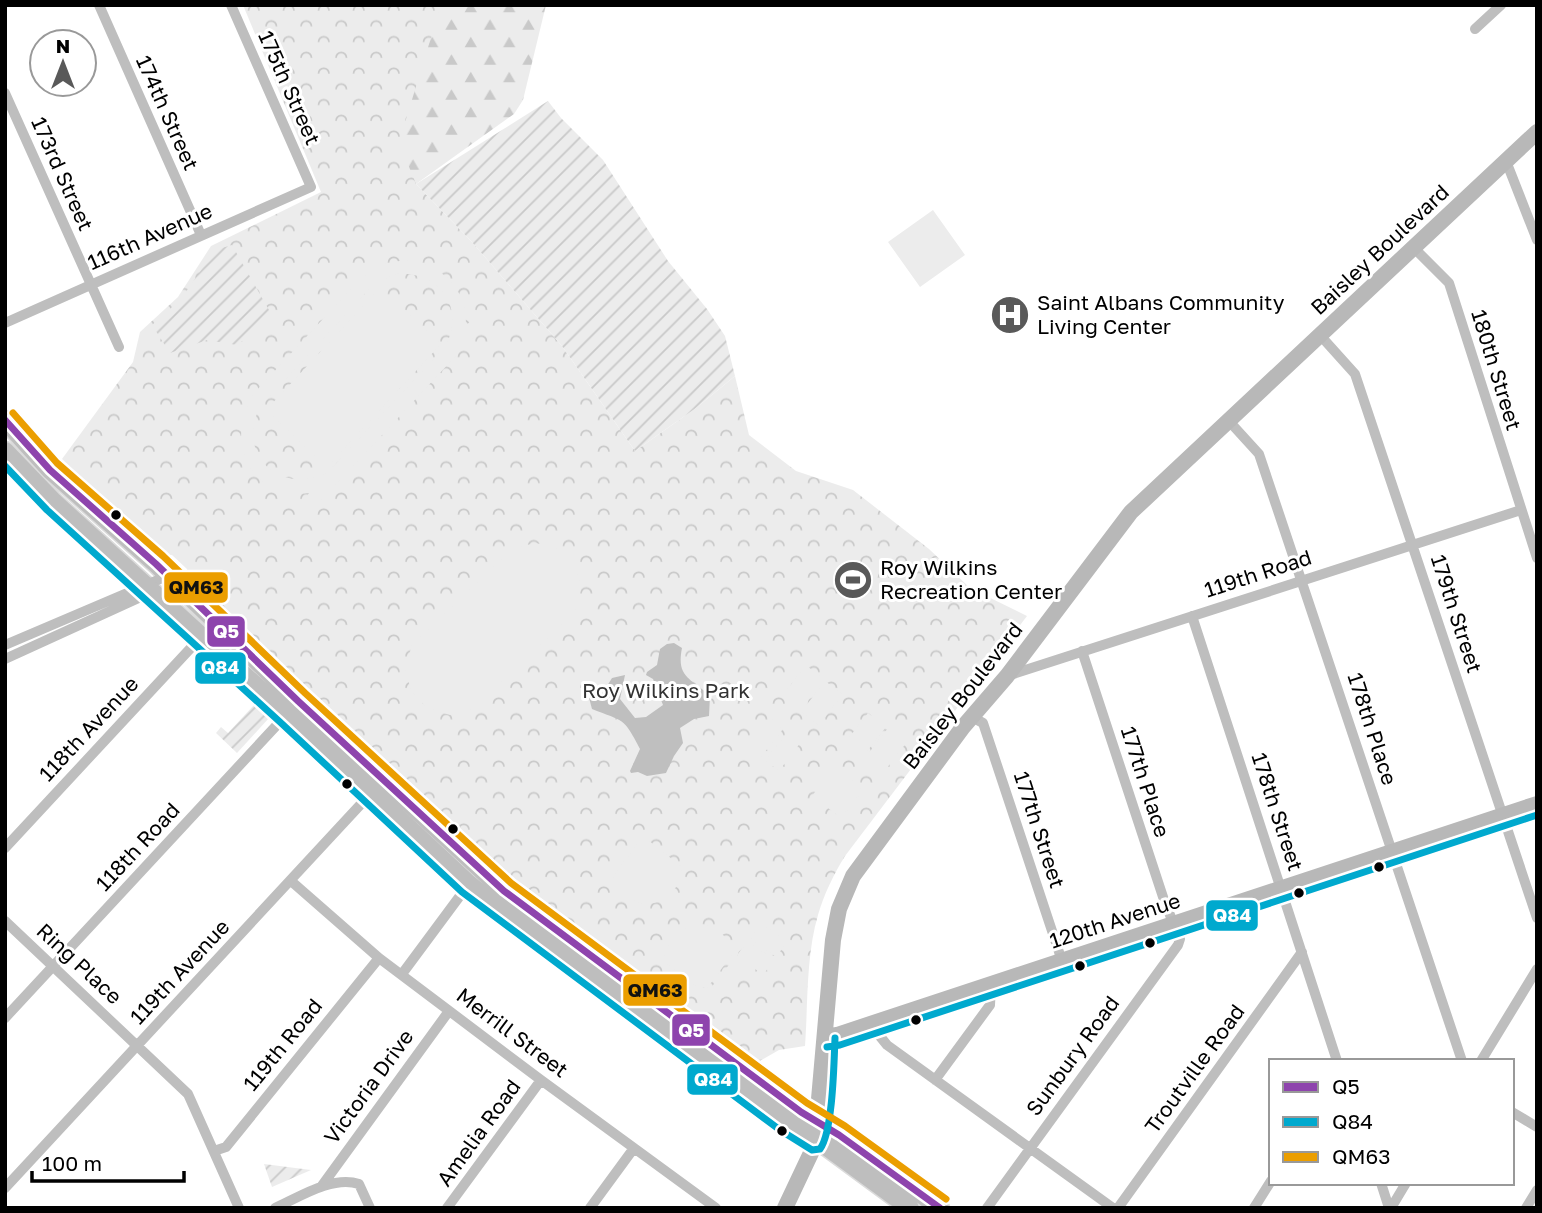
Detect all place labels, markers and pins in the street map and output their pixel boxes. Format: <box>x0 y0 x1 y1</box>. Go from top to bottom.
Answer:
place label: Saint Albans Community Living Center <box>1037 289 1285 339</box>
hospital icon: Saint Albans Community Living Center <box>989 294 1031 336</box>
unlabelled marker <box>109 508 123 522</box>
place label: Roy Wilkins Recreation Center <box>880 554 1062 604</box>
sports icon: Roy Wilkins Recreation Center <box>832 559 874 601</box>
unlabelled marker <box>340 777 354 791</box>
unlabelled marker <box>446 822 460 836</box>
unlabelled marker <box>1372 860 1386 874</box>
unlabelled marker <box>1292 886 1306 900</box>
unlabelled marker <box>1143 936 1157 950</box>
unlabelled marker <box>1073 959 1087 973</box>
unlabelled marker <box>909 1013 923 1027</box>
unlabelled marker <box>775 1124 789 1138</box>

